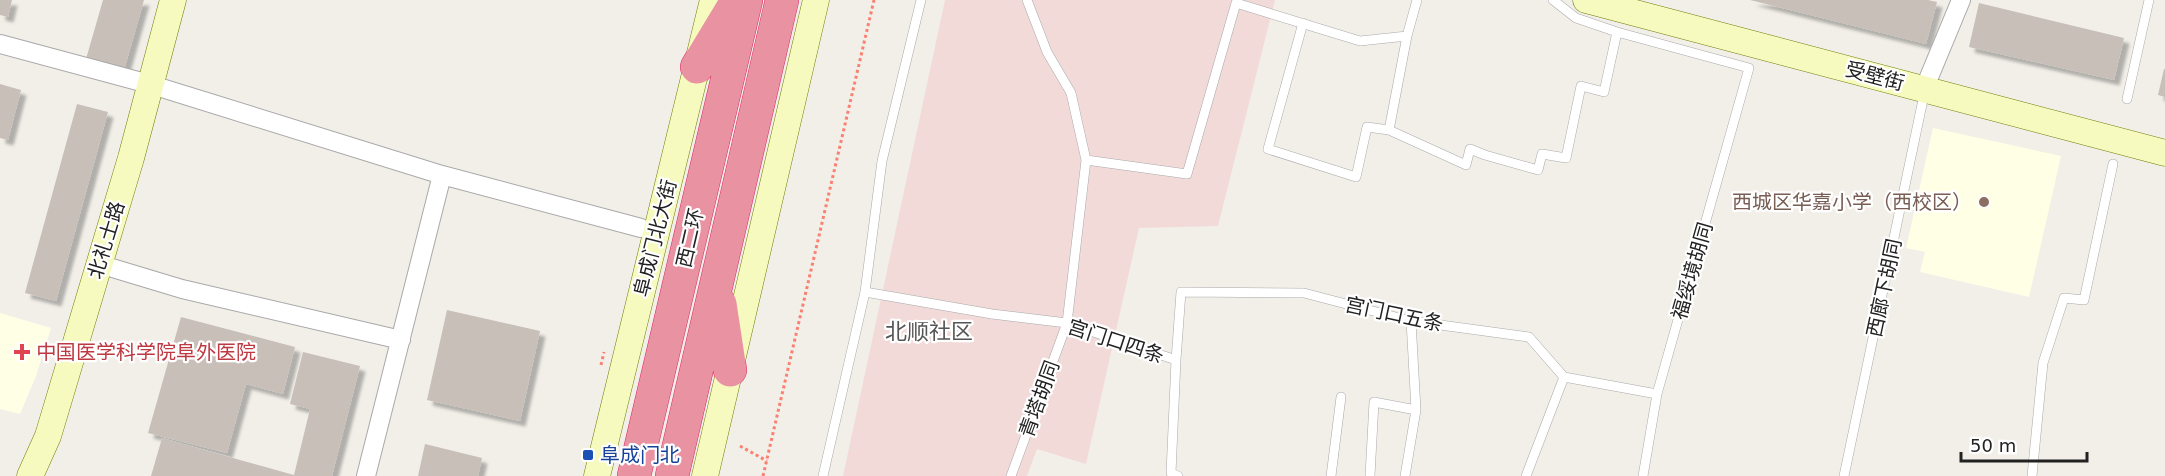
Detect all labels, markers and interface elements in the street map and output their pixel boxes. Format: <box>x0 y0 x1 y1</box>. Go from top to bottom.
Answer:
street label: 受壁街 <box>1843 57 1907 95</box>
street label: 阜成门北大街 <box>629 177 681 299</box>
place label: 西城区华嘉小学（西校区） <box>1732 190 1972 214</box>
marker: 西城区华嘉小学（西校区） <box>1977 195 1991 209</box>
street label: 北礼士路 <box>83 198 129 282</box>
street label: 西二环 <box>672 206 708 270</box>
street label: 福绥境胡同 <box>1667 220 1717 322</box>
street label: 西廊下胡同 <box>1862 237 1906 339</box>
street label: 宫门口五条 <box>1343 292 1445 336</box>
street label: 宫门口四条 <box>1065 314 1167 368</box>
district label: 北顺社区 <box>885 319 973 344</box>
place label: 中国医学科学院阜外医院 <box>36 340 256 364</box>
marker: 中国医学科学院阜外医院 <box>13 343 31 361</box>
street label: 青塔胡同 <box>1014 357 1064 441</box>
scale bar <box>1961 425 2087 463</box>
text: 50 m <box>1970 435 2016 456</box>
place label: 阜成门北 <box>600 443 680 467</box>
marker: 阜成门北 <box>581 448 595 462</box>

